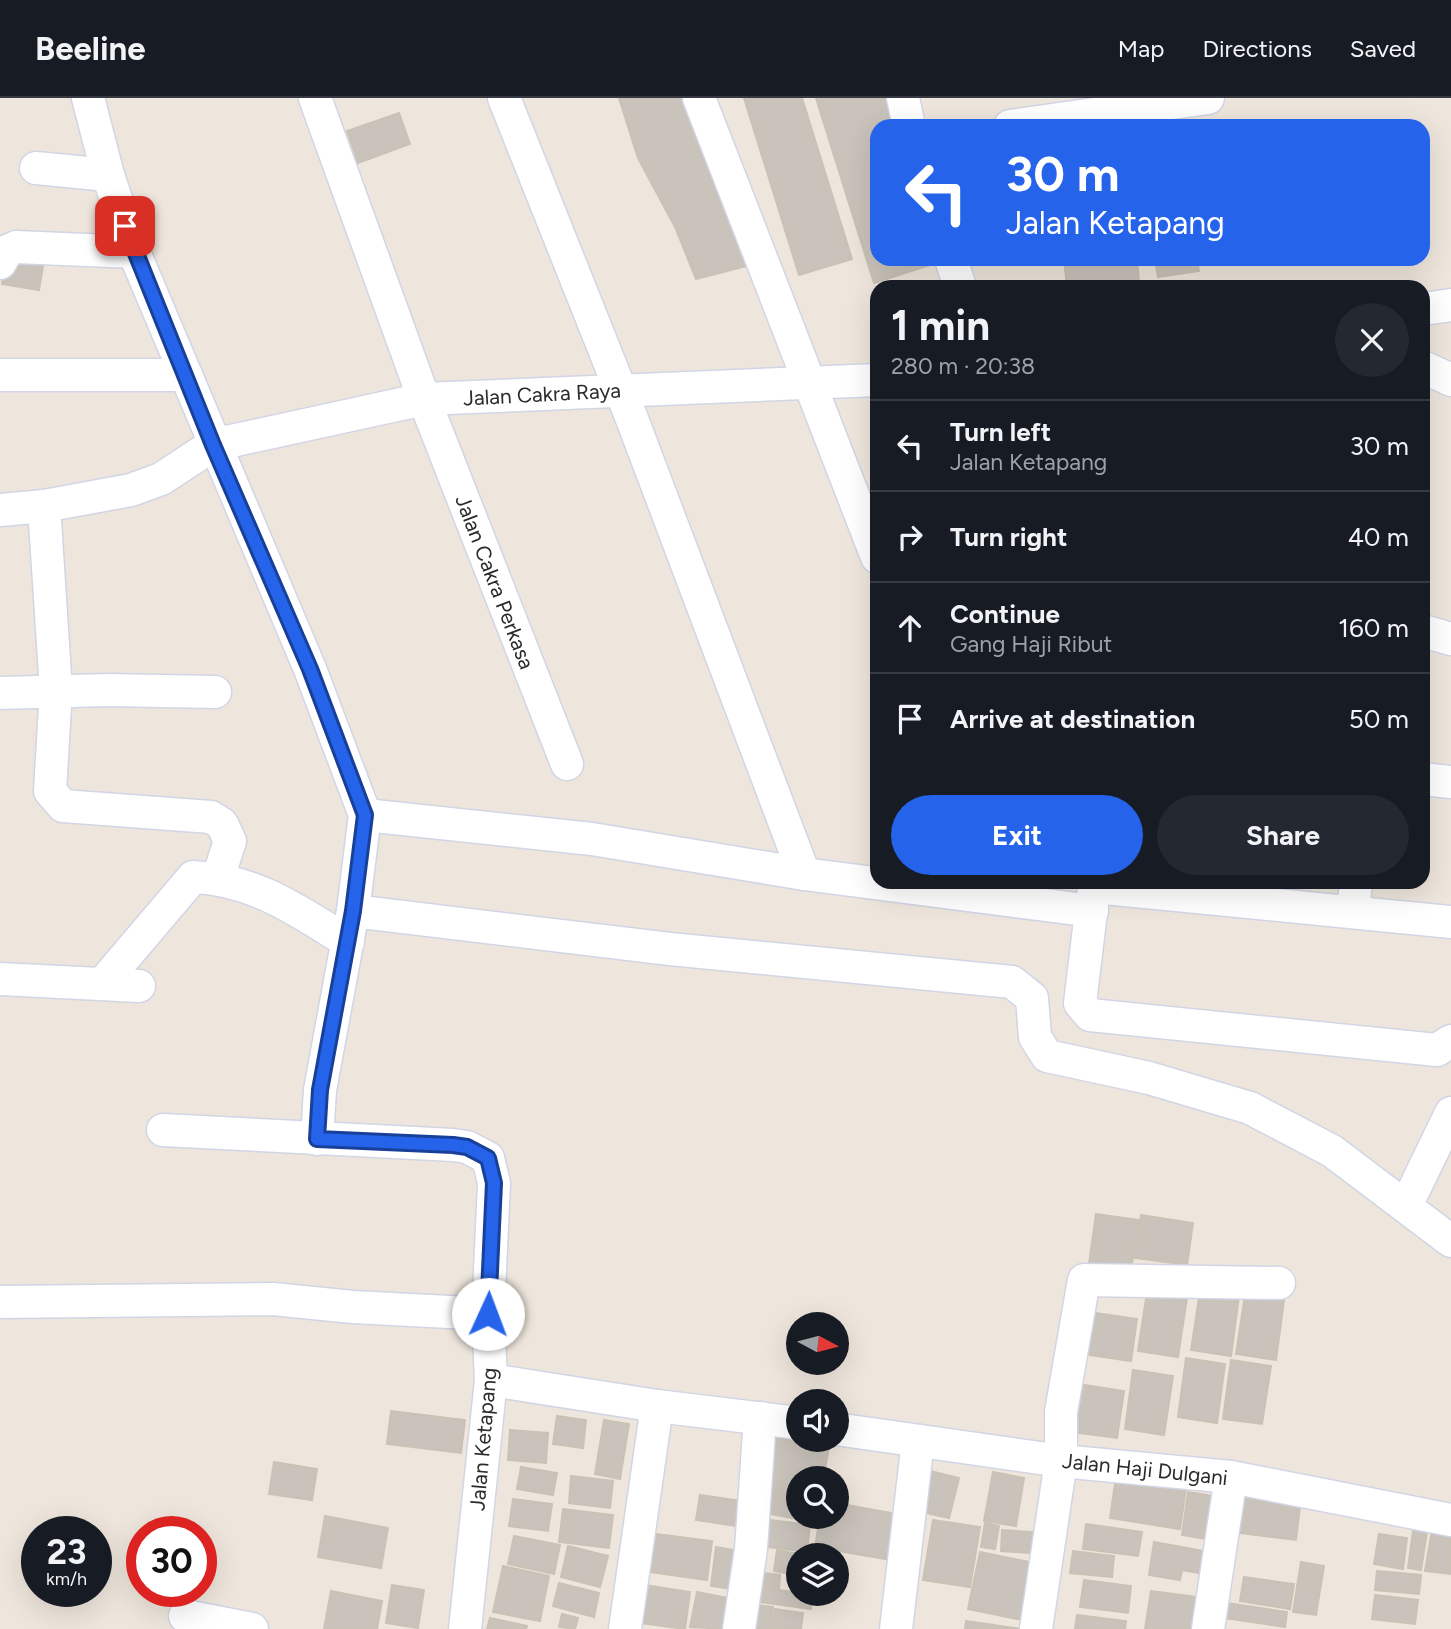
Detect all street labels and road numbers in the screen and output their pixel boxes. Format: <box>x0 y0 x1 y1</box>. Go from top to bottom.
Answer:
street label: Jalan Cakra Raya <box>462 377 622 411</box>
street label: Jalan Cakra Perkasa <box>450 491 540 673</box>
street label: Jalan Ketapang <box>464 1366 502 1512</box>
street label: Jalan Haji Dulgani <box>1061 1448 1229 1490</box>

